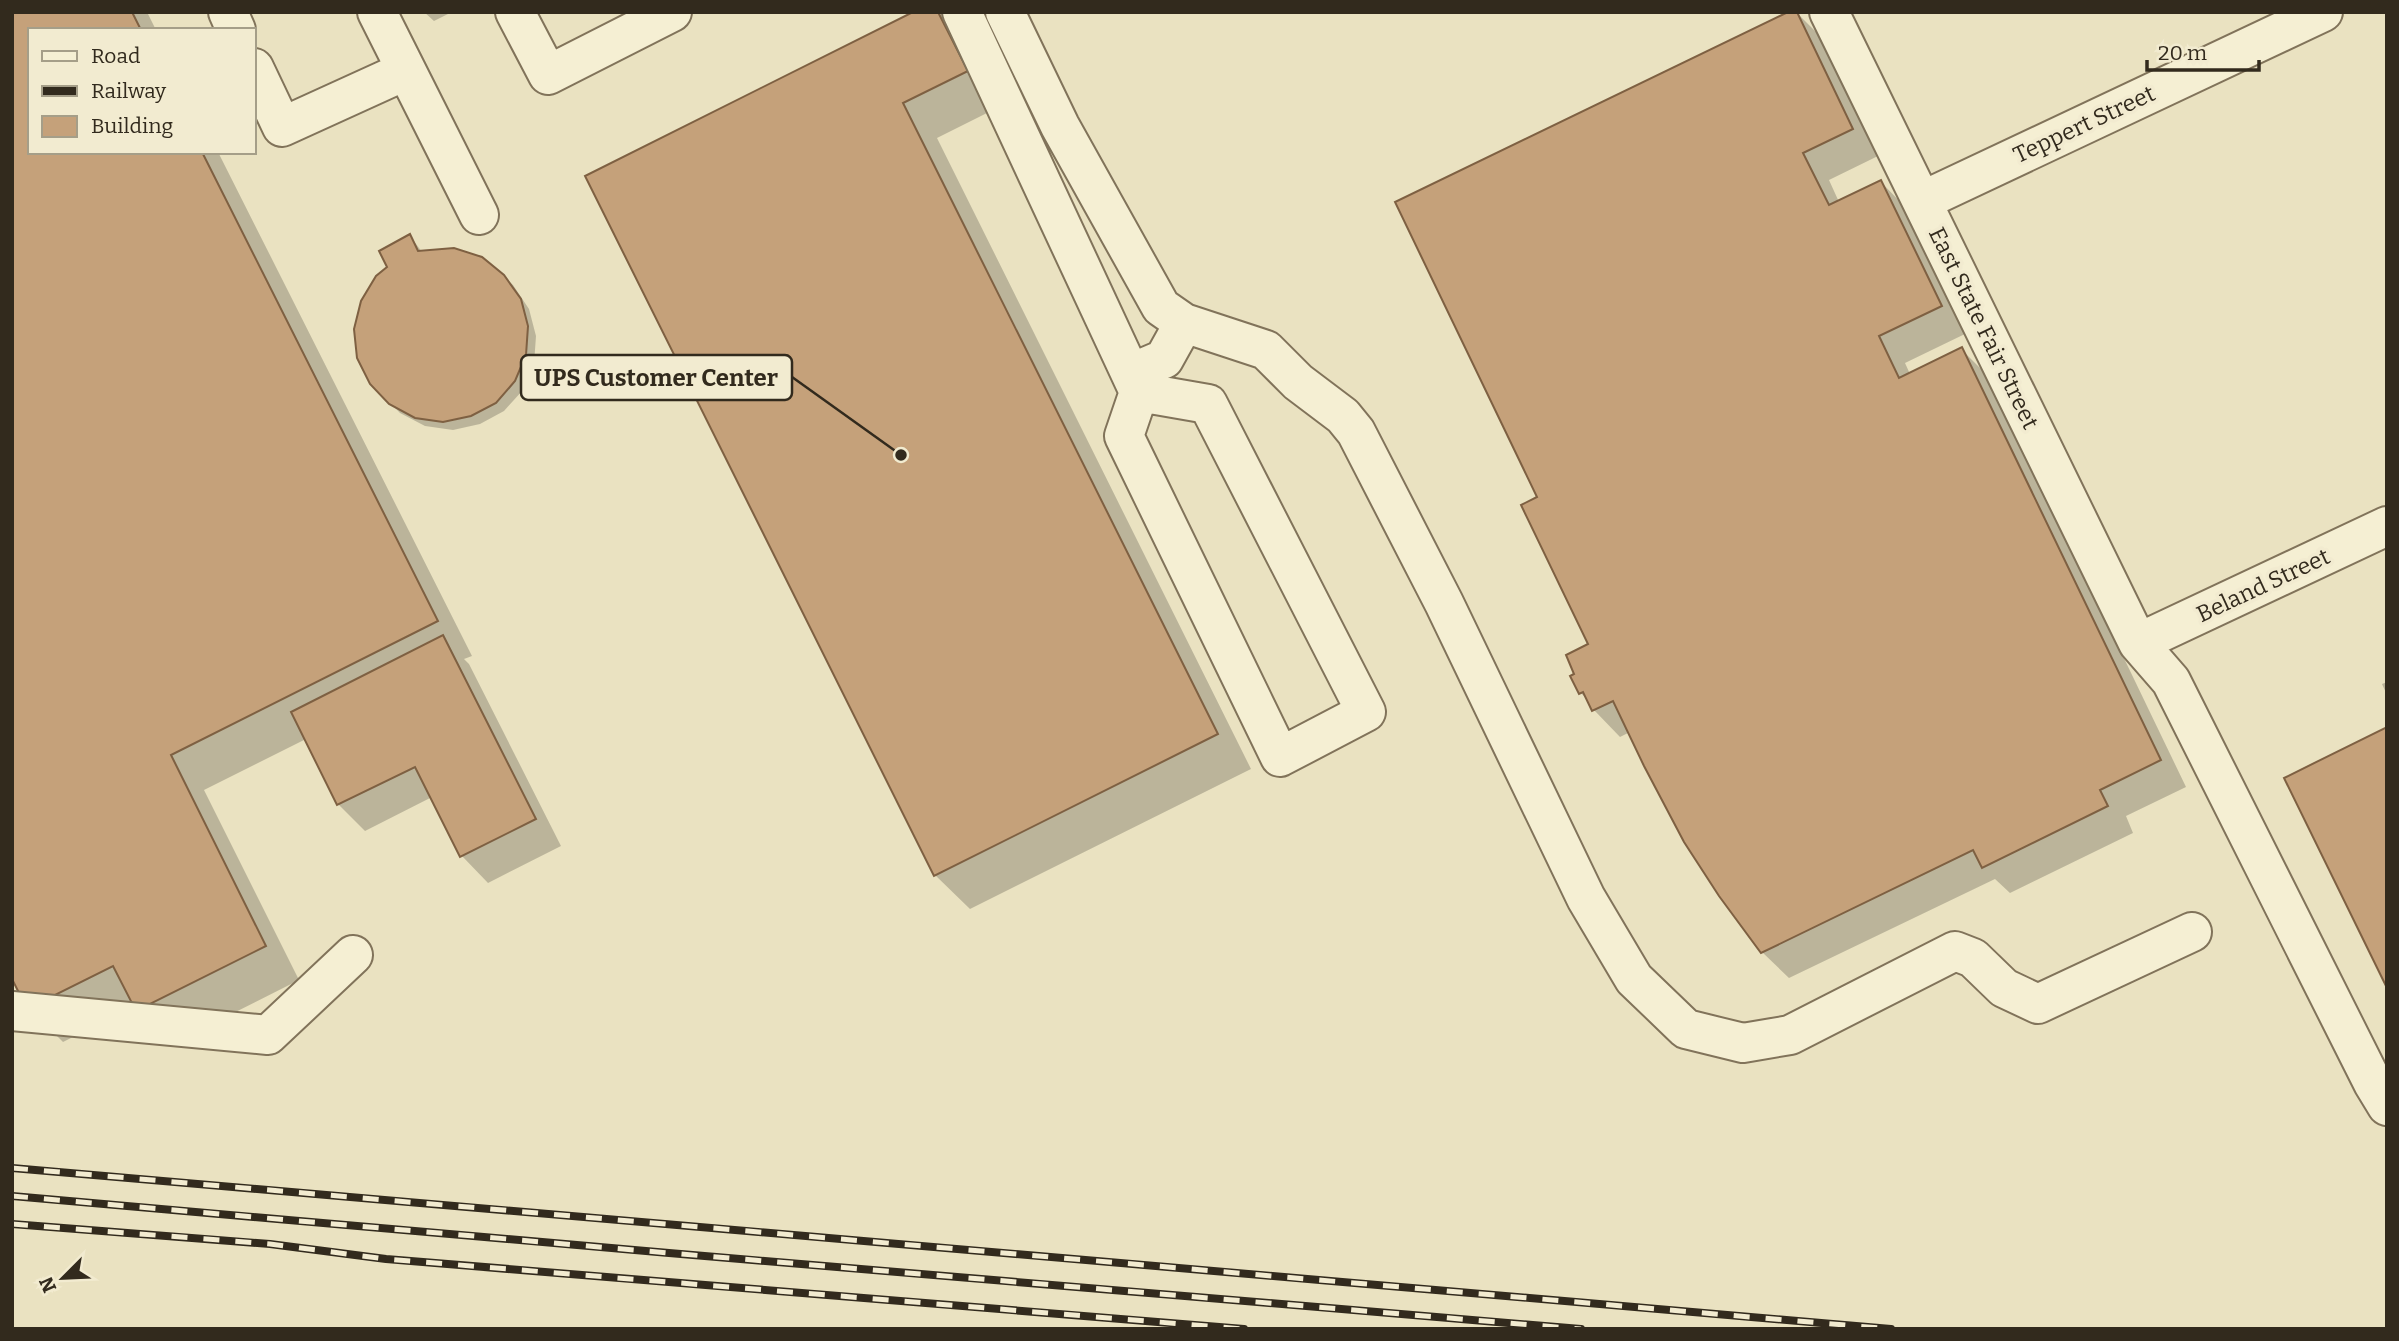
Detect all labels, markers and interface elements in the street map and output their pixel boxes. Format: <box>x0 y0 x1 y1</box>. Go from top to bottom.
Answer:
legend <box>28 28 256 154</box>
scale bar <box>2147 28 2259 72</box>
text: 20 m <box>2158 40 2207 66</box>
text: Road <box>91 43 140 69</box>
text: Railway <box>91 78 167 104</box>
street label: Teppert Street <box>2009 79 2159 169</box>
text: Building <box>91 113 174 139</box>
street label: East State Fair Street <box>1923 222 2045 434</box>
callout: UPS Customer Center <box>521 355 792 400</box>
text: UPS Customer Center <box>534 364 778 392</box>
street label: Beland Street <box>2192 542 2334 628</box>
north arrow <box>28 1243 98 1313</box>
text: N <box>34 1273 61 1296</box>

